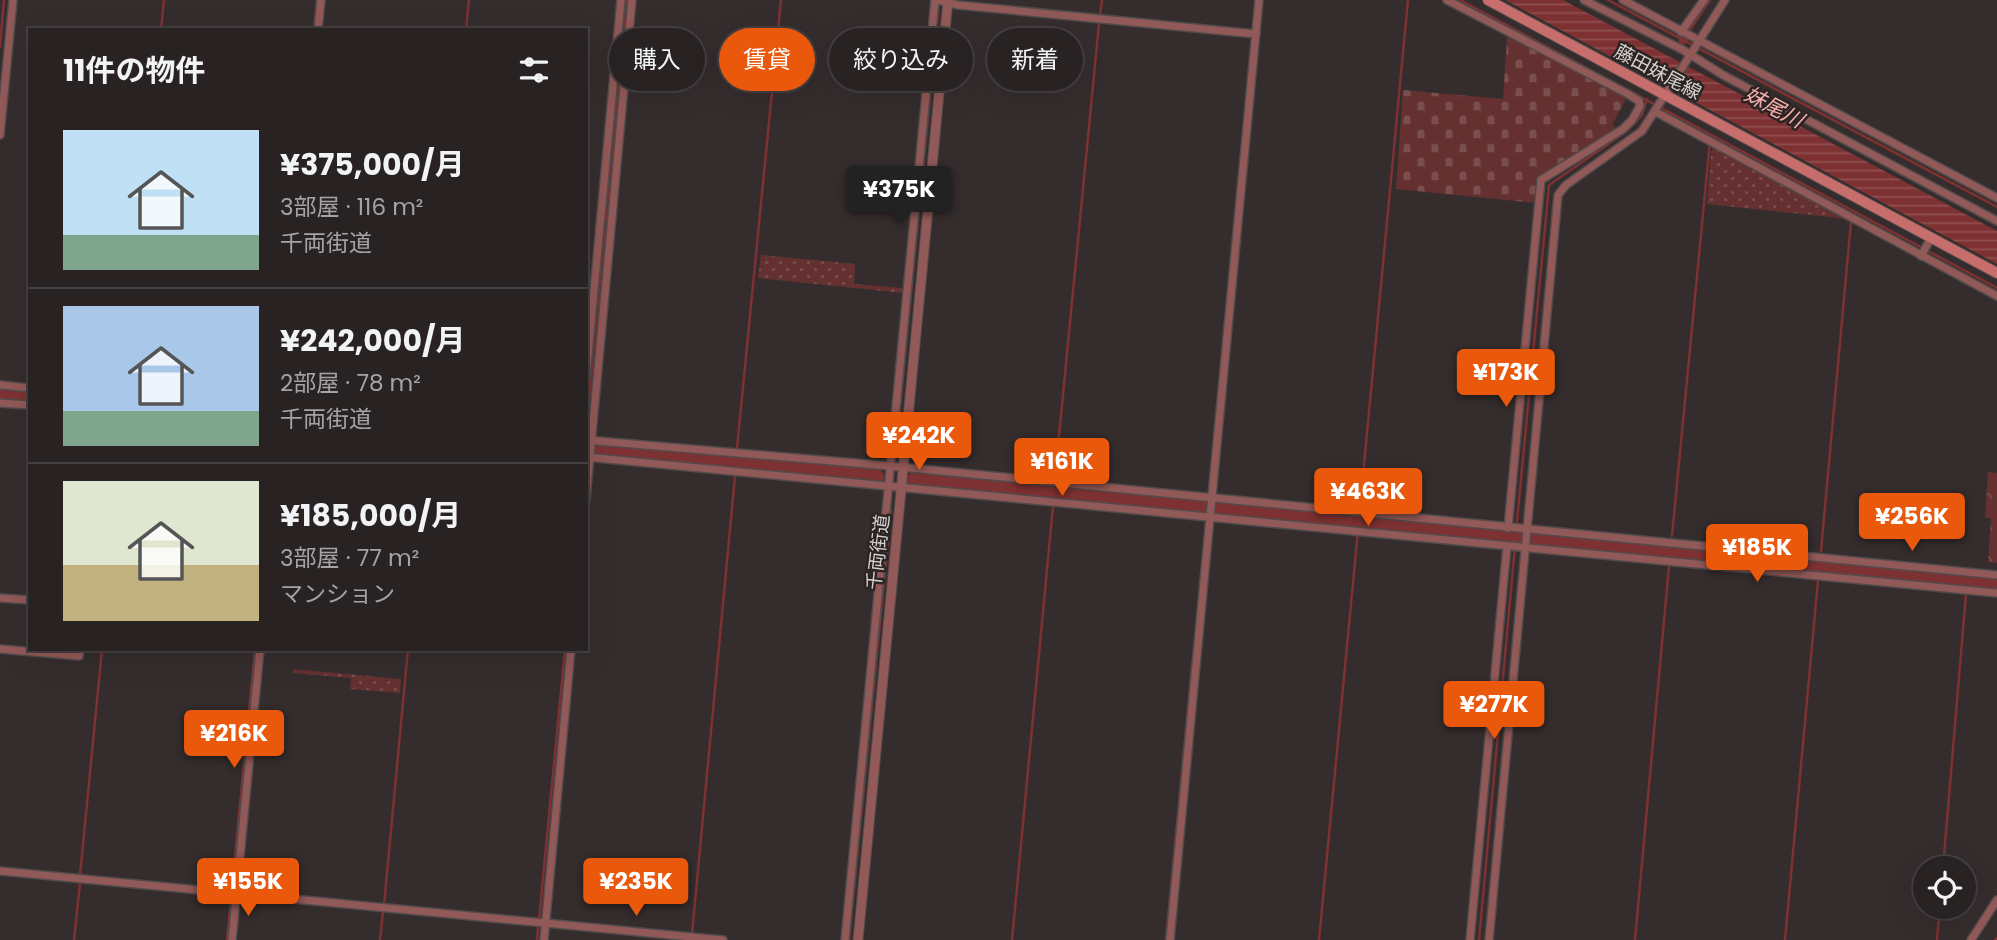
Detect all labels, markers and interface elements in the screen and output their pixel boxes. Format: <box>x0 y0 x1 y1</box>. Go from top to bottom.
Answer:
chip: 購入 <box>609 28 705 91</box>
chip: 賃貸 <box>719 28 815 91</box>
chip: 絞り込み <box>829 28 973 91</box>
chip: 新着 <box>987 28 1083 91</box>
street label: 藤田妹尾線 <box>1610 38 1706 106</box>
text: 11件の物件 <box>63 49 206 92</box>
icon: filters <box>515 51 553 89</box>
water label: 妹尾川 <box>1739 79 1810 136</box>
text: ¥375,000/月 <box>280 143 465 186</box>
icon: home <box>119 158 203 242</box>
pin: ¥375K <box>850 166 948 226</box>
text: ¥375K <box>863 173 935 205</box>
text: 3部屋 · 116 m² <box>280 191 423 223</box>
text: 千両街道 <box>280 227 372 259</box>
text: ¥242,000/月 <box>280 319 466 362</box>
icon: home <box>119 334 203 418</box>
pin: ¥173K <box>1457 350 1555 409</box>
text: ¥173K <box>1473 356 1539 388</box>
text: 2部屋 · 78 m² <box>280 367 421 399</box>
text: 千両街道 <box>280 403 372 435</box>
pin: ¥242K <box>870 412 968 472</box>
text: ¥242K <box>882 419 956 451</box>
pin: ¥161K <box>1013 438 1111 498</box>
text: ¥161K <box>1030 445 1094 477</box>
pin: ¥463K <box>1319 468 1417 528</box>
text: ¥463K <box>1330 475 1406 507</box>
text: ¥185,000/月 <box>280 494 461 537</box>
pin: ¥256K <box>1863 494 1961 553</box>
text: ¥256K <box>1875 500 1949 532</box>
icon: home <box>119 509 203 593</box>
street label: 千両街道 <box>860 513 896 591</box>
pin: ¥185K <box>1708 524 1806 584</box>
text: ¥185K <box>1722 531 1792 563</box>
text: 3部屋 · 77 m² <box>280 542 419 574</box>
text: マンション <box>280 578 395 610</box>
pin: ¥277K <box>1445 682 1543 741</box>
text: ¥277K <box>1459 688 1529 720</box>
pin: ¥216K <box>185 710 283 770</box>
text: ¥216K <box>200 717 268 749</box>
map controls <box>1913 856 1976 919</box>
button: locate <box>1913 856 1976 919</box>
pin: ¥155K <box>199 858 297 918</box>
pin: ¥235K <box>587 858 685 918</box>
text: ¥155K <box>213 865 283 897</box>
text: ¥235K <box>599 865 673 897</box>

